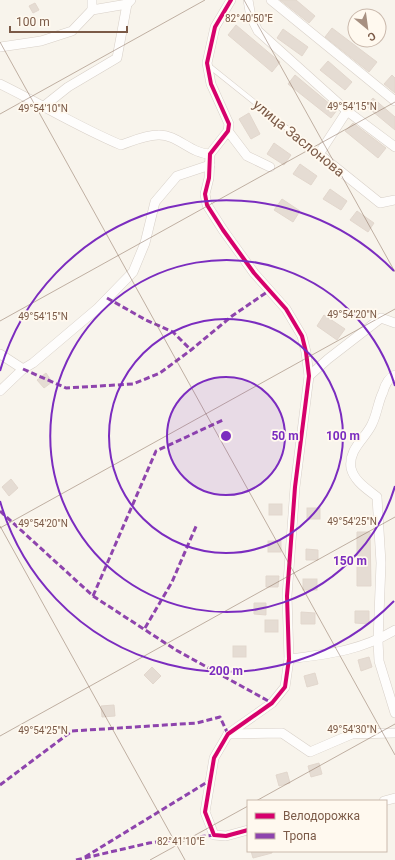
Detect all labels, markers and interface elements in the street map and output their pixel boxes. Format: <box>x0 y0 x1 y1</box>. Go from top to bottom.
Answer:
scale bar <box>10 8 127 34</box>
north arrow <box>347 8 387 48</box>
text: 82°40'50"E <box>225 13 273 24</box>
text: 100 m <box>16 15 50 29</box>
text: С <box>365 29 378 44</box>
street label: улица Заслонова <box>250 96 348 180</box>
text: 49°54'15"N <box>327 101 377 112</box>
text: 49°54'10"N <box>18 103 68 114</box>
text: 49°54'20"N <box>327 309 377 320</box>
text: 49°54'15"N <box>18 311 68 322</box>
centre of rings <box>219 429 233 443</box>
text: 50 m <box>271 429 299 443</box>
text: 100 m <box>326 429 360 443</box>
text: 49°54'25"N <box>327 516 377 527</box>
text: 49°54'20"N <box>18 518 68 529</box>
text: 150 m <box>333 554 367 568</box>
text: 200 m <box>209 664 243 678</box>
text: 49°54'30"N <box>327 724 377 735</box>
text: 49°54'25"N <box>18 725 68 736</box>
legend <box>247 800 387 852</box>
text: Велодорожка <box>283 809 360 823</box>
text: Тропа <box>283 829 317 843</box>
text: 82°41'10"E <box>157 836 205 847</box>

